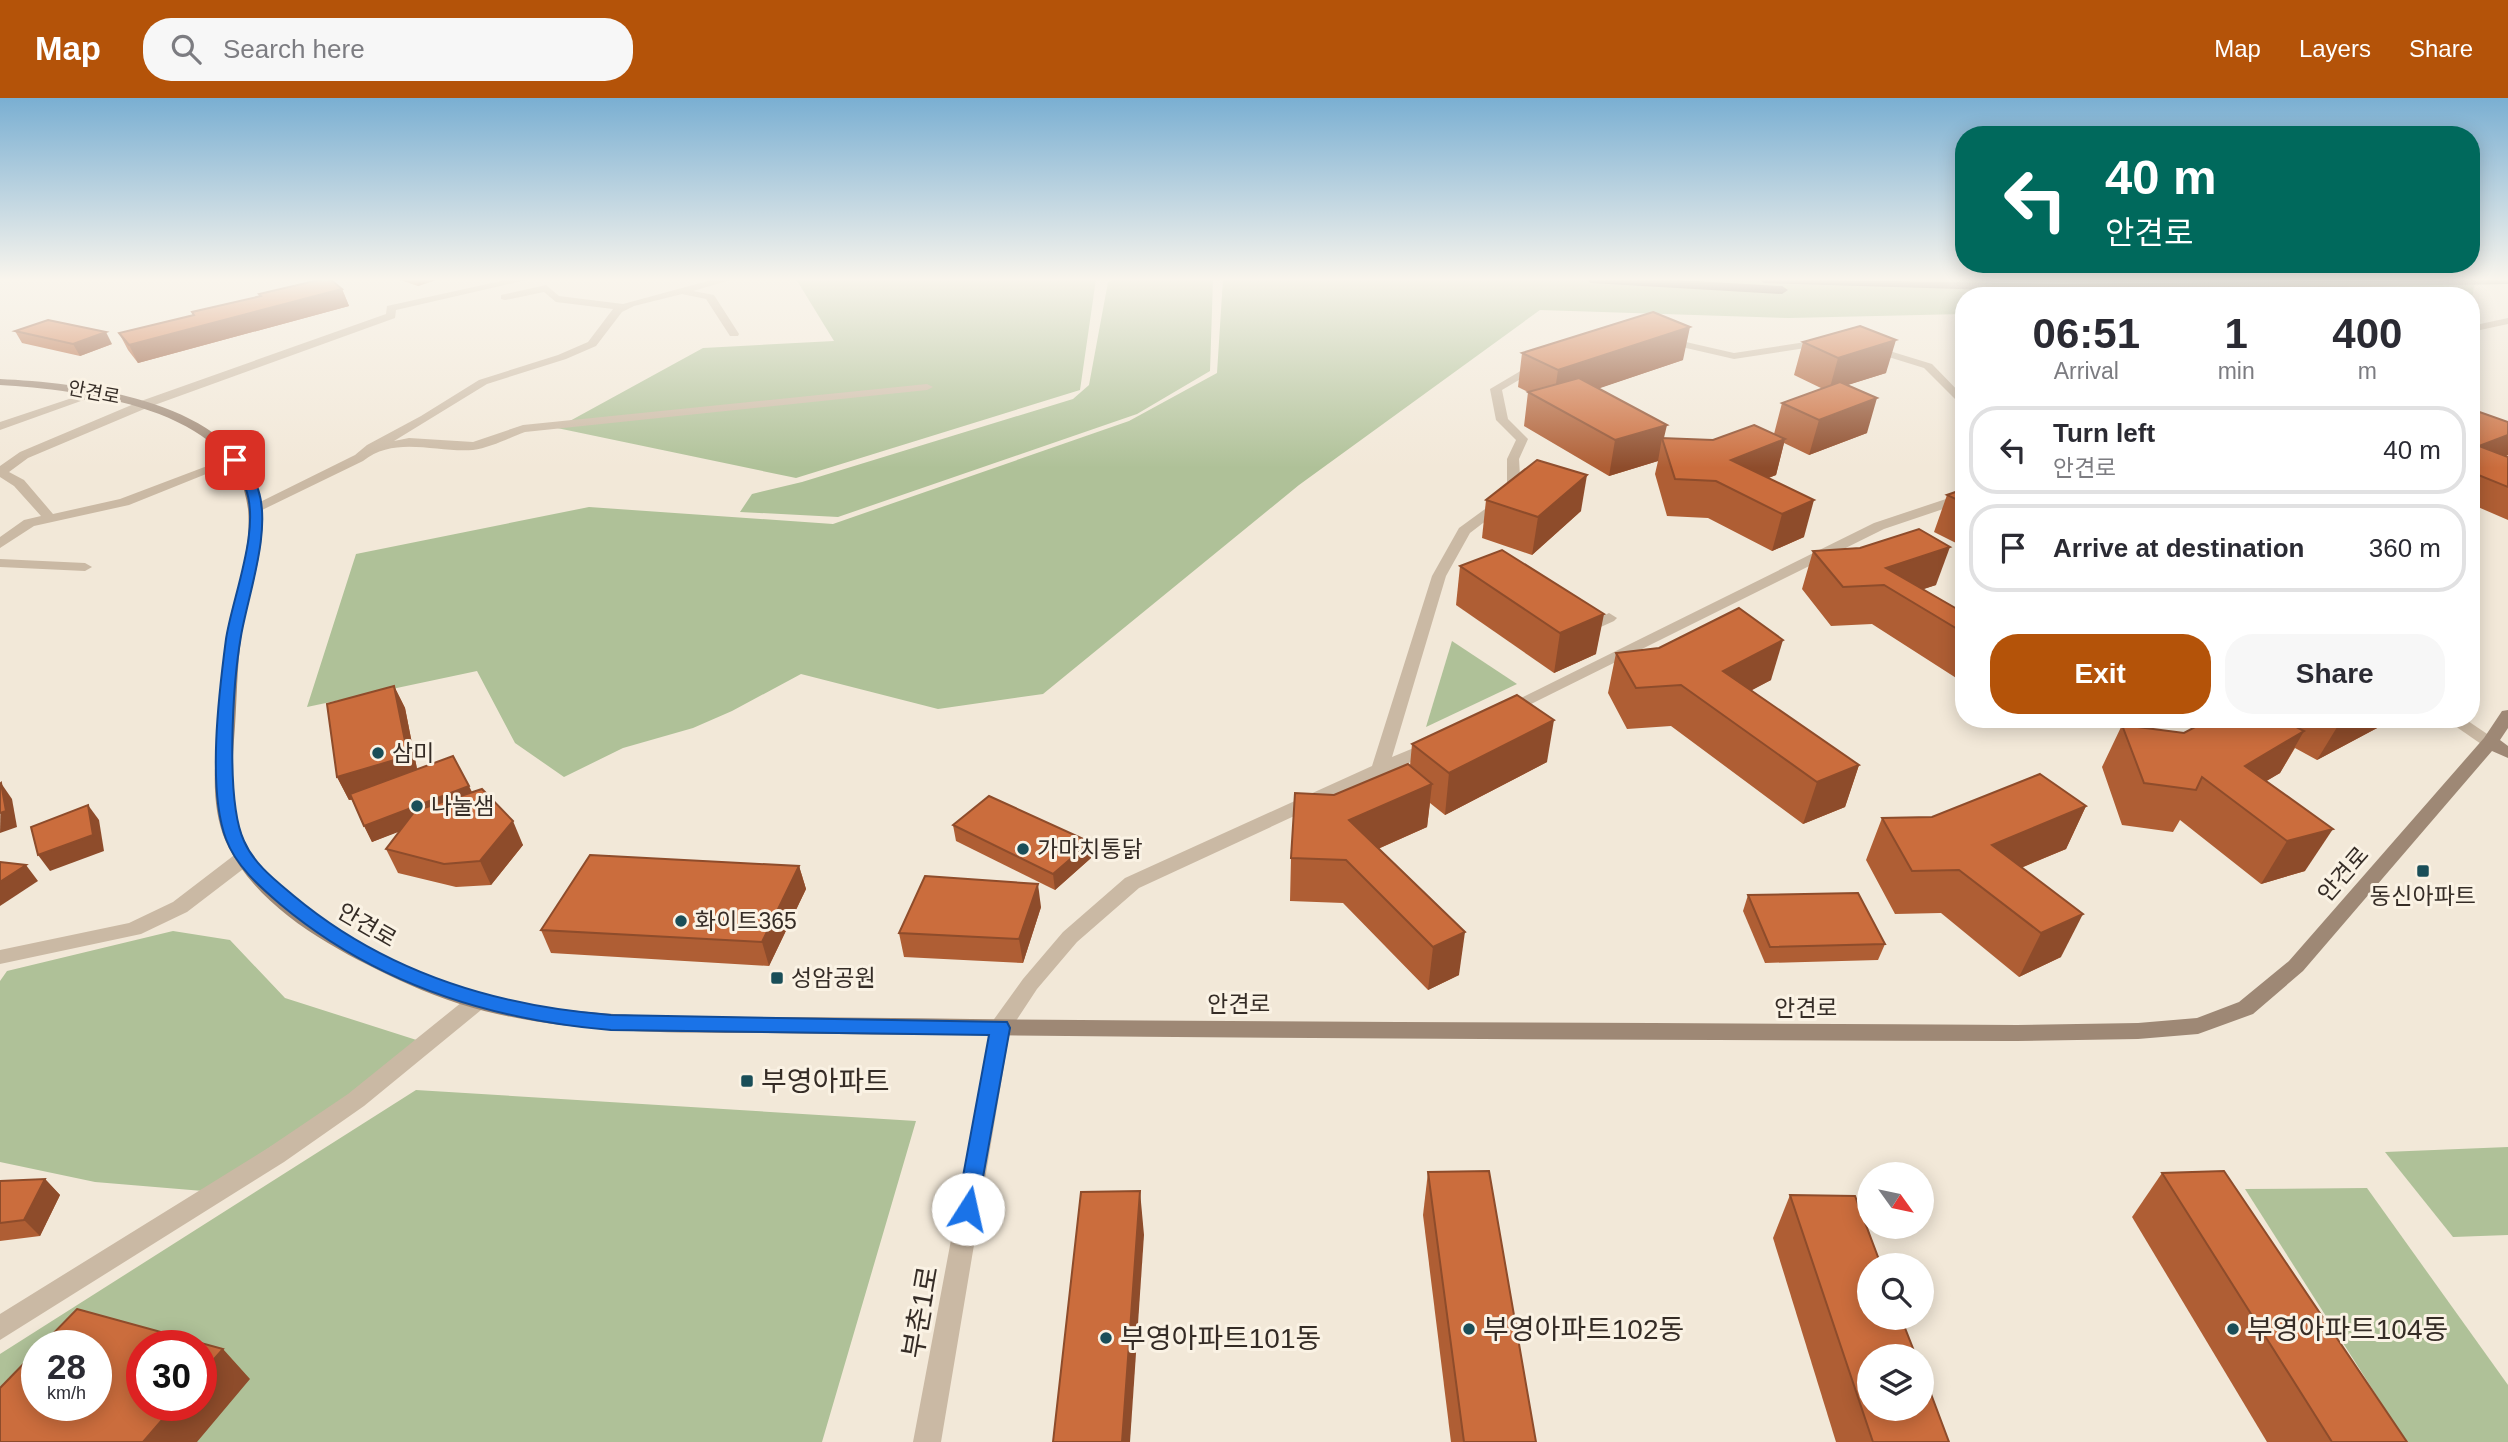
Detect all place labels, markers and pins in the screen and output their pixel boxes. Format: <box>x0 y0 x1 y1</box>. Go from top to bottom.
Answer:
pin <box>205 430 265 490</box>
place label: 삼미 <box>392 740 434 766</box>
marker: 삼미 <box>370 745 386 761</box>
place label: 나눌샘 <box>431 793 494 819</box>
marker: 나눌샘 <box>409 798 425 814</box>
place label: 가마치통닭 <box>1037 836 1143 862</box>
marker: 가마치통닭 <box>1015 841 1031 857</box>
marker: 동신아파트 <box>2415 863 2431 879</box>
place label: 동신아파트 <box>2370 883 2476 909</box>
place label: 화이트365 <box>695 908 797 934</box>
marker: 화이트365 <box>673 913 689 929</box>
place label: 성암공원 <box>791 965 876 991</box>
marker: 성암공원 <box>769 970 785 986</box>
place label: 부영아파트 <box>761 1066 890 1097</box>
marker: 부영아파트 <box>739 1073 755 1089</box>
place label: 부영아파트102동 <box>1483 1314 1684 1345</box>
place label: 부영아파트104동 <box>2247 1314 2448 1345</box>
marker: 부영아파트102동 <box>1461 1321 1477 1337</box>
marker: 부영아파트104동 <box>2225 1321 2241 1337</box>
place label: 부영아파트101동 <box>1120 1323 1321 1354</box>
marker: 부영아파트101동 <box>1098 1330 1114 1346</box>

